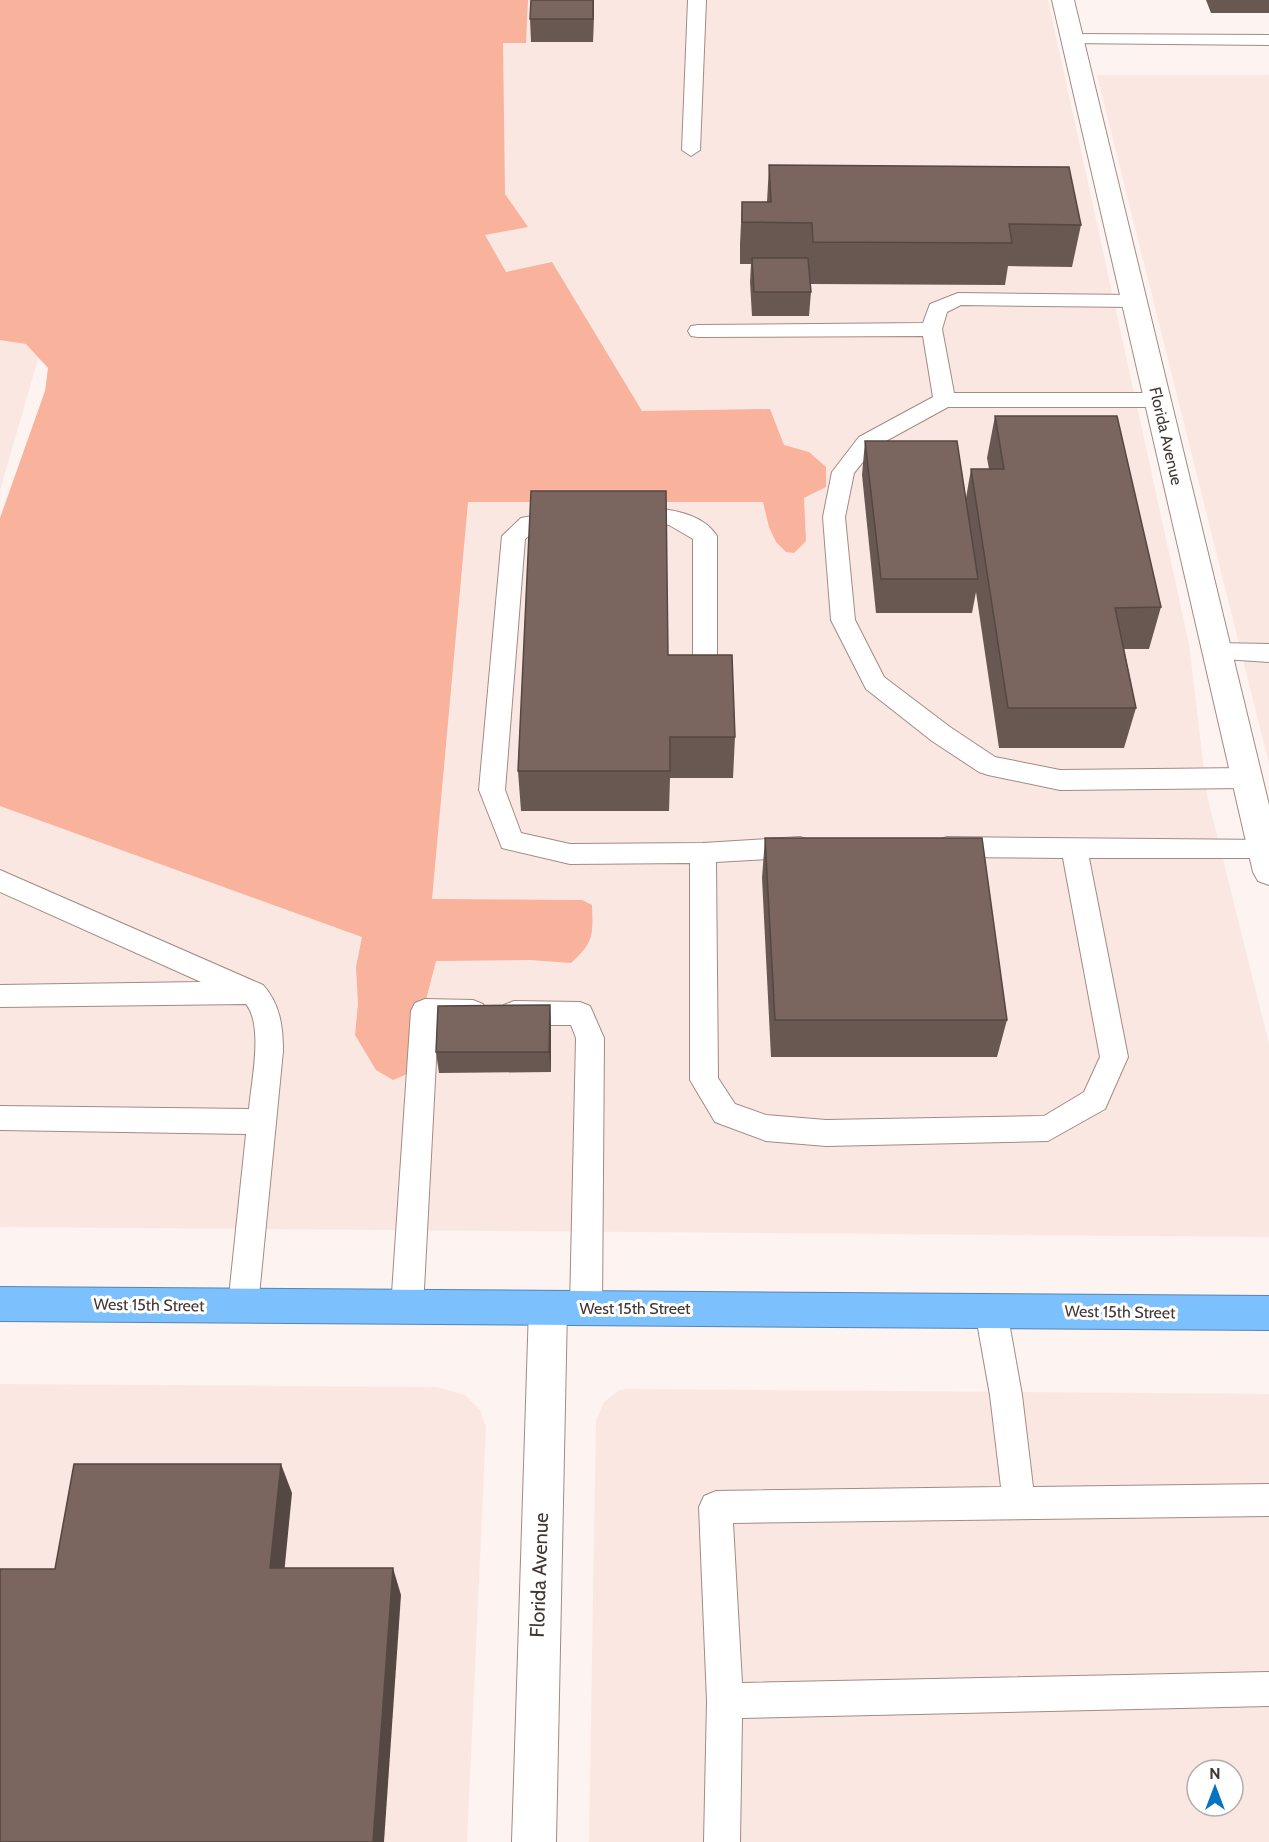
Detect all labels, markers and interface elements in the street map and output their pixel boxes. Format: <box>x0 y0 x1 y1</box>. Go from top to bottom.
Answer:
street label: Florida Avenue <box>1145 385 1187 487</box>
street label: West 15th Street <box>93 1295 205 1315</box>
street label: West 15th Street <box>580 1299 691 1318</box>
street label: West 15th Street <box>1064 1302 1176 1322</box>
street label: Florida Avenue <box>525 1512 553 1638</box>
north arrow <box>1185 1758 1245 1818</box>
text: N <box>1209 1764 1221 1783</box>

